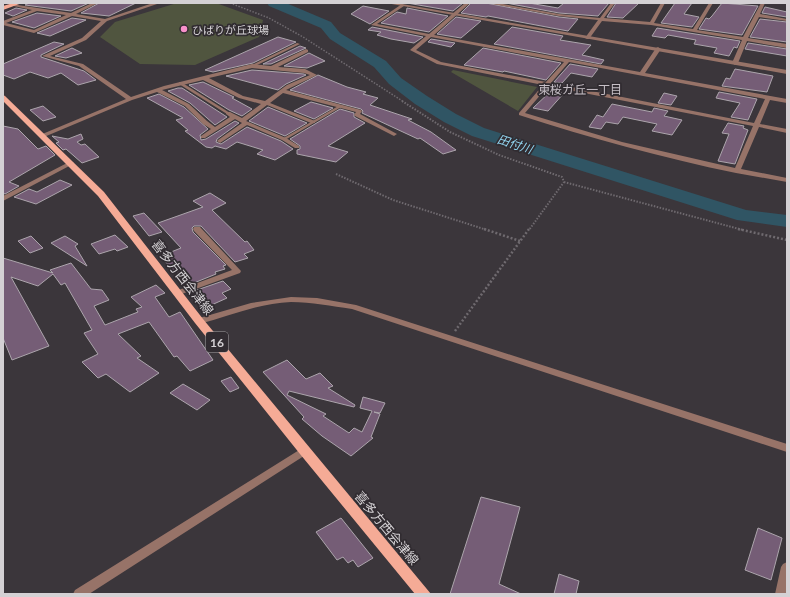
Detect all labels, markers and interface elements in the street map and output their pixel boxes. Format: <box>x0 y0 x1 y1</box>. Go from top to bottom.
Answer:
place label: ひばりが丘球場 <box>192 23 269 36</box>
marker: ひばりが丘球場 <box>179 24 189 34</box>
district label: 東桜ガ丘一丁目 <box>538 82 622 97</box>
water label: 田付川 <box>496 131 536 157</box>
street label: 喜多方西会津線 <box>149 236 217 318</box>
road number: 16 <box>206 332 228 352</box>
street label: 喜多方西会津線 <box>352 488 422 568</box>

